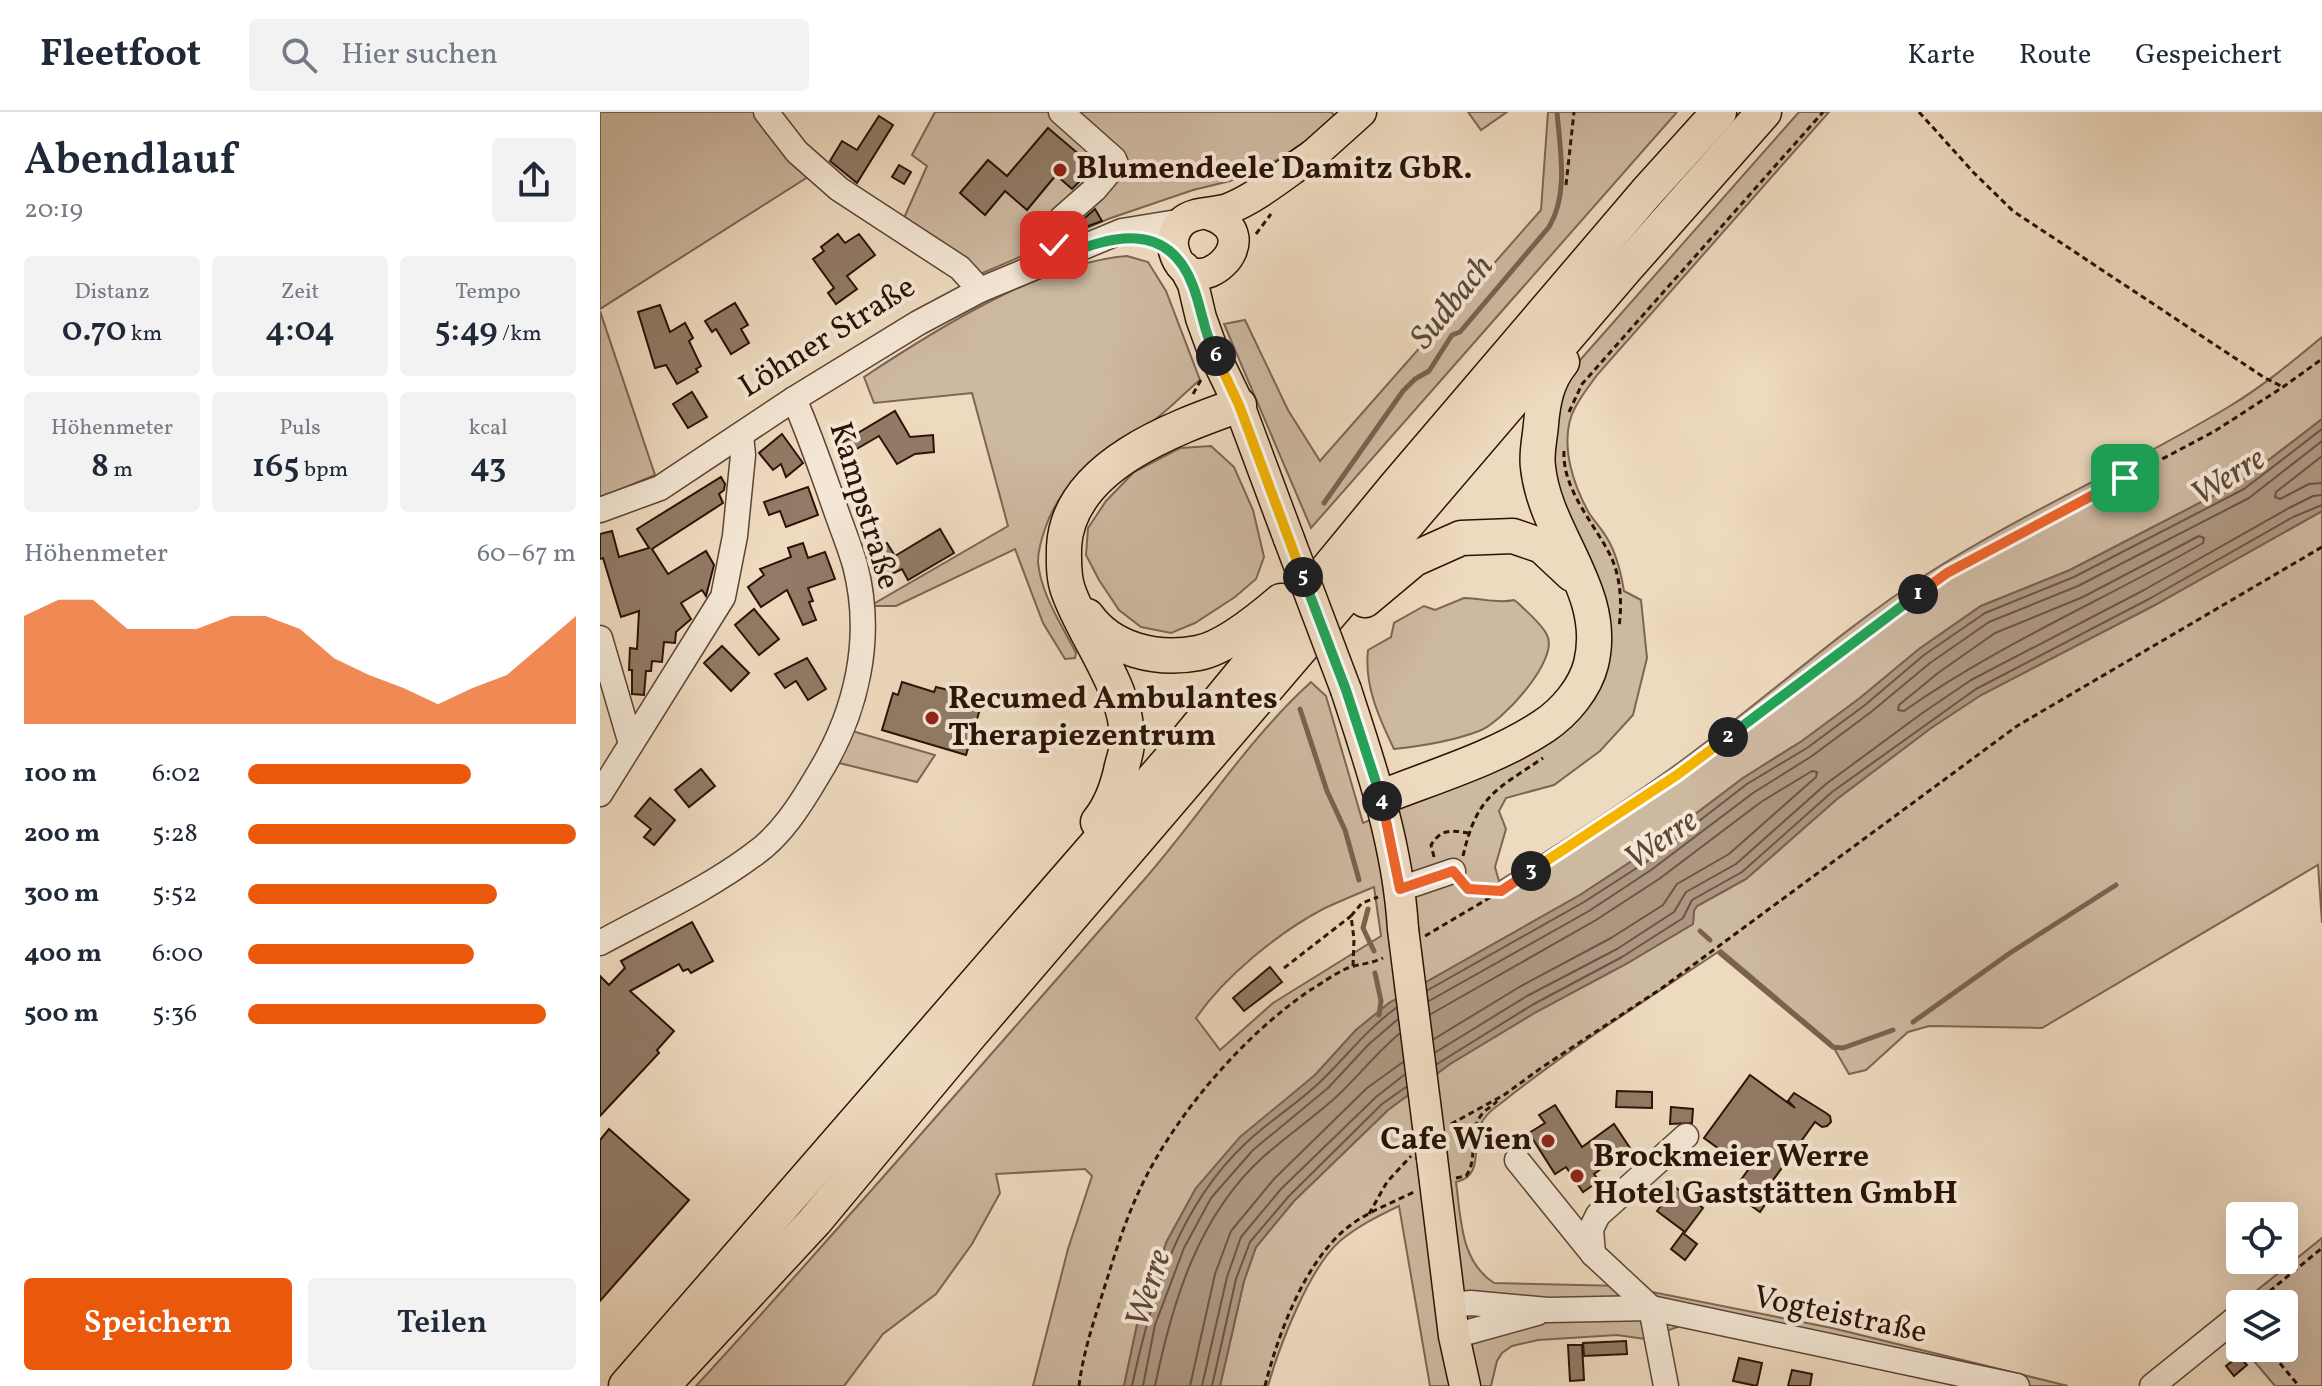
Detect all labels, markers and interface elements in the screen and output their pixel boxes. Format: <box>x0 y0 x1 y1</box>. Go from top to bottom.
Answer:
search box <box>249 19 809 91</box>
text: Fleetfoot <box>40 29 201 82</box>
icon: search <box>277 33 321 77</box>
text: Hier suchen <box>341 34 498 76</box>
text: Karte <box>1908 36 1975 75</box>
text: Route <box>2019 36 2091 75</box>
text: Gespeichert <box>2135 36 2282 75</box>
text: Abendlauf <box>24 131 236 192</box>
button: share <box>492 138 576 222</box>
place label: Blumendeele Damitz GbR. <box>1076 148 1473 192</box>
marker: Blumendeele Damitz GbR. <box>1051 161 1069 179</box>
text: 20:19 <box>24 192 83 228</box>
pin <box>1020 211 1088 279</box>
icon: check <box>1032 223 1076 267</box>
water label: Sudbach <box>1400 246 1506 360</box>
street label: Löhner Straße <box>731 266 925 410</box>
text: Distanz <box>75 277 149 308</box>
text: Zeit <box>281 277 319 308</box>
text: Tempo <box>455 277 521 308</box>
text: 0.70 <box>62 308 126 355</box>
text: 4:04 <box>265 308 335 355</box>
text: 5:49 <box>434 308 498 355</box>
text: km <box>126 319 162 350</box>
text: /km <box>498 319 542 350</box>
pin: 6 <box>1196 336 1236 376</box>
text: 6 <box>1210 340 1222 371</box>
text: Höhenmeter <box>51 413 173 444</box>
text: Puls <box>279 413 321 444</box>
text: kcal <box>468 413 508 444</box>
street label: Kampstraße <box>817 417 909 595</box>
water label: Werre <box>2183 437 2276 519</box>
text: 8 <box>91 444 109 491</box>
text: 165 <box>252 444 300 491</box>
text: 43 <box>470 444 506 491</box>
pin <box>2091 444 2159 512</box>
text: m <box>109 455 133 486</box>
text: bpm <box>300 455 348 486</box>
icon: arrive <box>2103 456 2147 500</box>
text: Höhenmeter <box>24 536 168 572</box>
text: 60–67 m <box>477 536 576 572</box>
pin: 5 <box>1283 557 1323 597</box>
text: 5 <box>1298 561 1308 592</box>
pin: 1 <box>1898 574 1938 614</box>
text: 1 <box>1914 578 1922 609</box>
place label: Recumed Ambulantes Therapiezentrum <box>948 678 1278 759</box>
marker: Recumed Ambulantes Therapiezentrum <box>923 709 941 727</box>
pin: 2 <box>1708 717 1748 757</box>
text: 2 <box>1722 721 1734 752</box>
text: 100 m <box>24 756 97 792</box>
text: 6:02 <box>152 756 201 792</box>
pin: 4 <box>1362 781 1402 821</box>
text: 4 <box>1375 785 1389 816</box>
water label: Werre <box>1616 799 1709 883</box>
text: 200 m <box>24 816 100 852</box>
text: 5:28 <box>152 816 198 852</box>
pin: 3 <box>1511 851 1551 891</box>
text: 3 <box>1525 855 1537 886</box>
text: 300 m <box>24 876 100 912</box>
text: 5:52 <box>152 876 197 912</box>
text: 400 m <box>24 936 102 972</box>
text: 6:00 <box>152 936 203 972</box>
text: 500 m <box>24 996 99 1032</box>
text: 5:36 <box>152 996 197 1032</box>
place label: Cafe Wien <box>1380 1119 1532 1163</box>
marker: Cafe Wien <box>1539 1132 1557 1150</box>
place label: Brockmeier Werre Hotel Gaststätten GmbH <box>1593 1136 1958 1217</box>
marker: Brockmeier Werre Hotel Gaststätten GmbH <box>1568 1167 1586 1185</box>
map controls <box>2226 1202 2298 1362</box>
button: locate <box>2226 1202 2298 1274</box>
water label: Werre <box>1115 1243 1185 1334</box>
street label: Vogteistraße <box>1749 1276 1931 1356</box>
button: Speichern <box>24 1278 292 1370</box>
button: Teilen <box>308 1278 576 1370</box>
button: layers <box>2226 1290 2298 1362</box>

